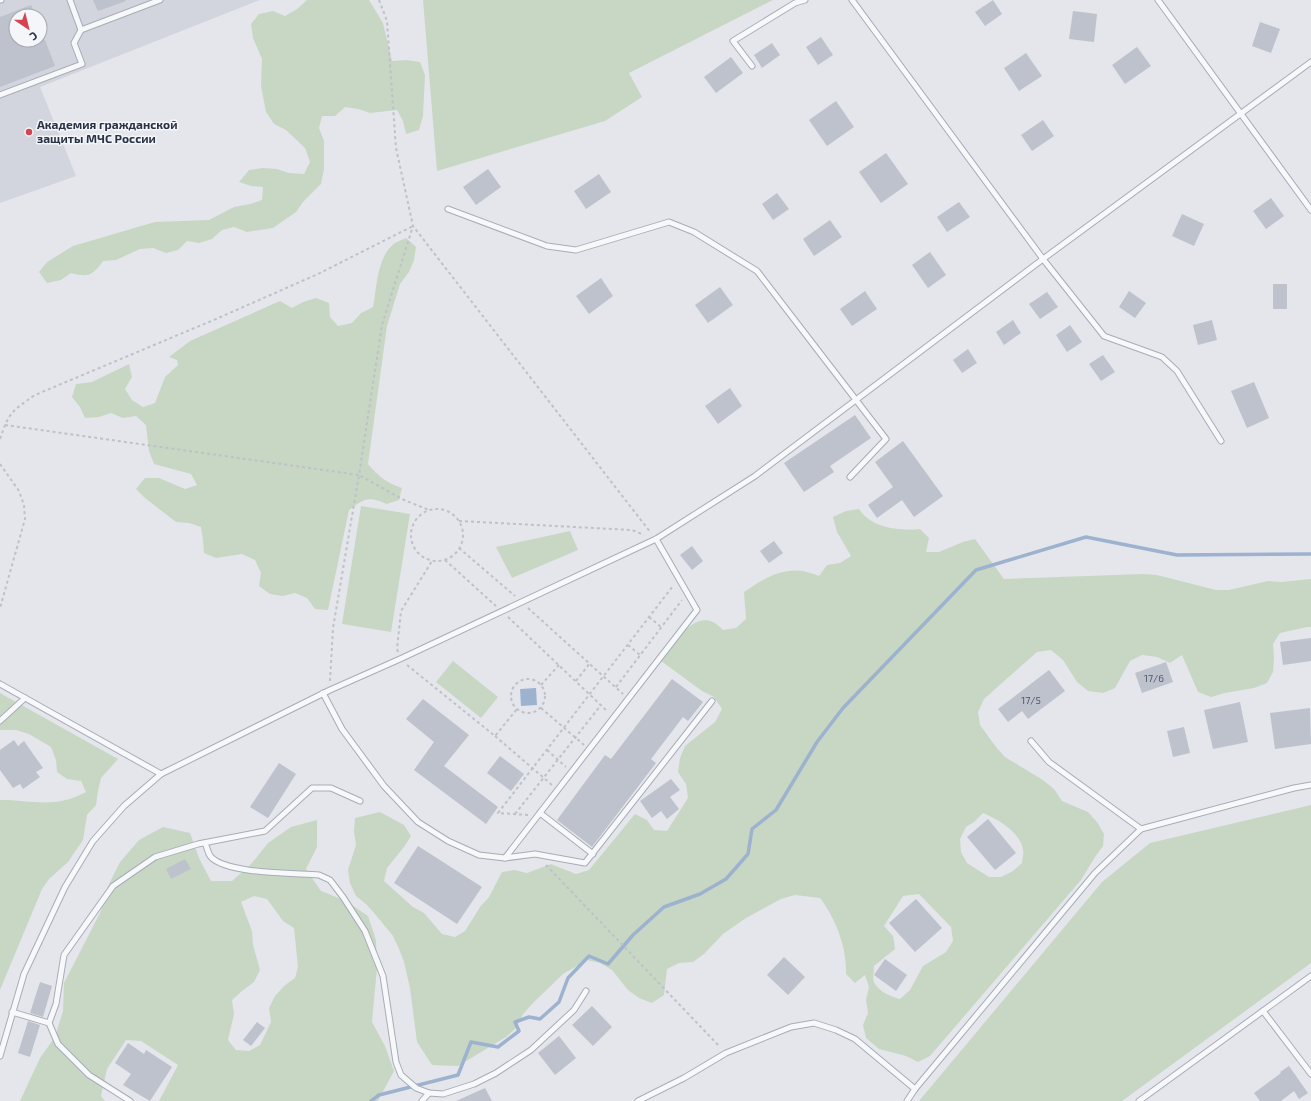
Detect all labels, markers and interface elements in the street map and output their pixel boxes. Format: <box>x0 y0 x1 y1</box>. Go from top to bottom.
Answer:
north arrow <box>8 8 48 48</box>
text: С <box>27 29 40 44</box>
place label: Академия гражданской защиты МЧС России <box>37 117 177 145</box>
marker: Академия гражданской защиты МЧС России <box>24 127 34 137</box>
house number: 17/6 <box>1144 672 1164 684</box>
house number: 17/5 <box>1021 694 1041 706</box>

